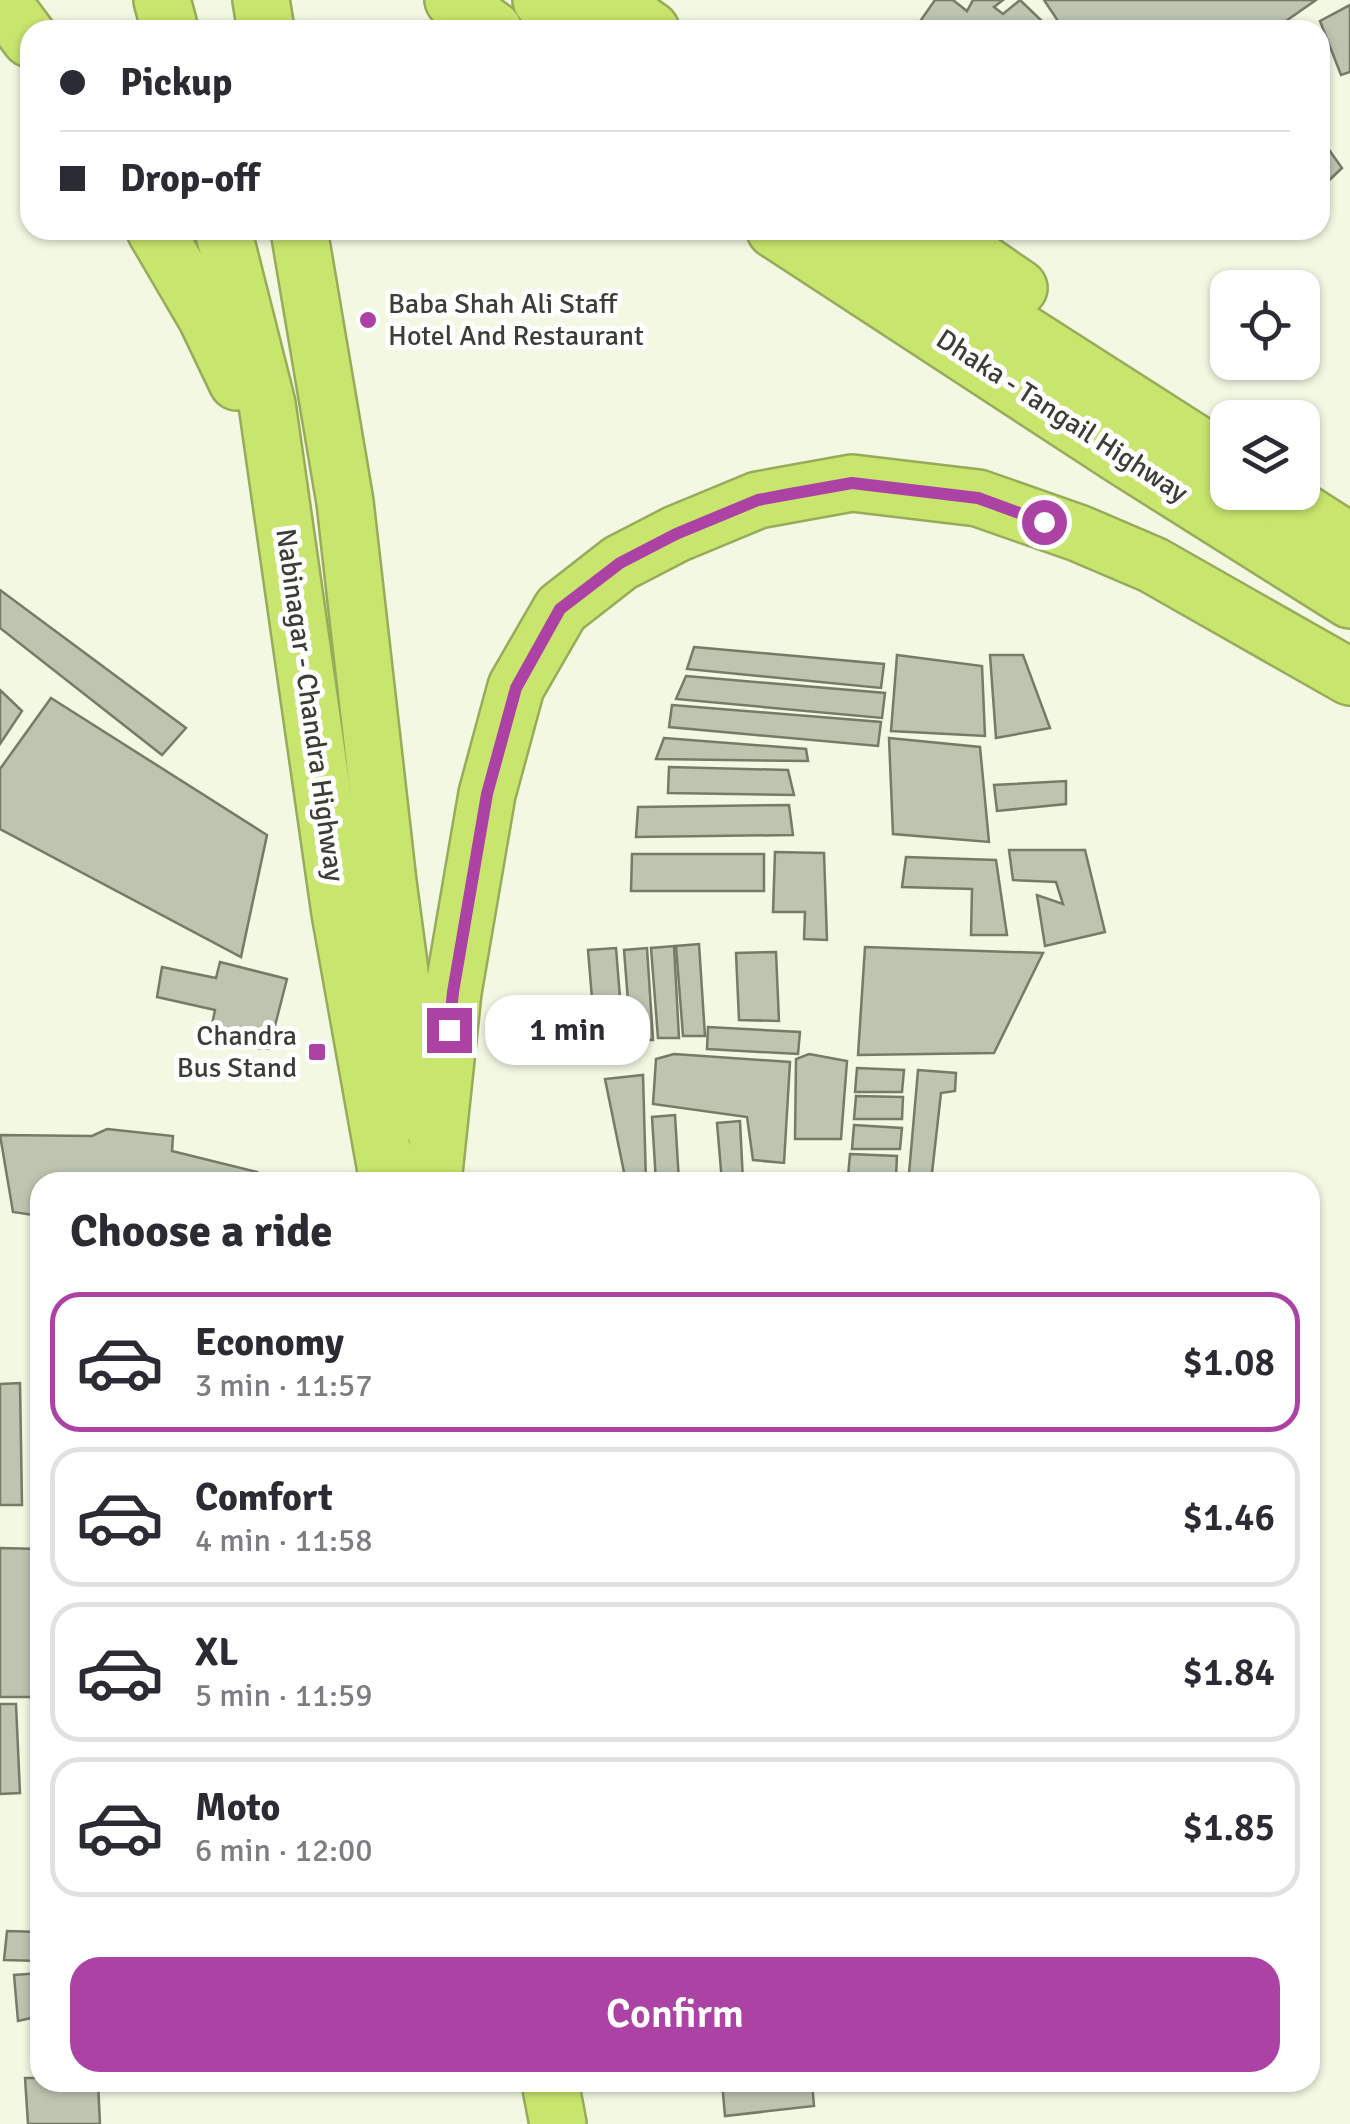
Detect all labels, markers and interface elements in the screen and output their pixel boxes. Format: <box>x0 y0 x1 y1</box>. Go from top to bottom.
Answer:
text: Pickup <box>120 59 232 106</box>
text: Drop-off <box>120 155 260 202</box>
map controls <box>1210 270 1320 510</box>
button: locate <box>1210 270 1320 380</box>
place label: Baba Shah Ali Staff Hotel And Restaurant <box>388 287 644 353</box>
marker: Baba Shah Ali Staff Hotel And Restaurant <box>357 309 379 331</box>
street label: Dhaka - Tangail Highway <box>930 322 1194 510</box>
button: layers <box>1210 400 1320 510</box>
route start <box>1022 500 1067 545</box>
street label: Nabinagar - Chandra Highway <box>268 526 352 884</box>
callout: 1 min <box>484 995 649 1065</box>
route end <box>427 1008 472 1053</box>
text: 1 min <box>529 1010 606 1049</box>
place label: Chandra Bus Stand <box>177 1019 297 1085</box>
marker: Chandra Bus Stand <box>306 1041 328 1063</box>
text: Choose a ride <box>70 1204 333 1259</box>
icon: car <box>75 1317 165 1407</box>
text: Economy <box>195 1319 344 1366</box>
text: $1.08 <box>1182 1339 1275 1386</box>
text: 3 min · 11:57 <box>195 1366 373 1405</box>
icon: car <box>75 1472 165 1562</box>
text: Comfort <box>195 1474 333 1521</box>
text: $1.46 <box>1182 1494 1275 1541</box>
text: 4 min · 11:58 <box>195 1521 373 1560</box>
icon: car <box>75 1627 165 1717</box>
text: XL <box>195 1629 238 1676</box>
text: $1.84 <box>1182 1649 1275 1696</box>
text: 5 min · 11:59 <box>195 1676 373 1715</box>
icon: car <box>75 1782 165 1872</box>
text: Moto <box>195 1784 280 1831</box>
text: $1.85 <box>1182 1804 1275 1851</box>
text: 6 min · 12:00 <box>195 1831 373 1870</box>
button: Confirm <box>70 1957 1280 2072</box>

